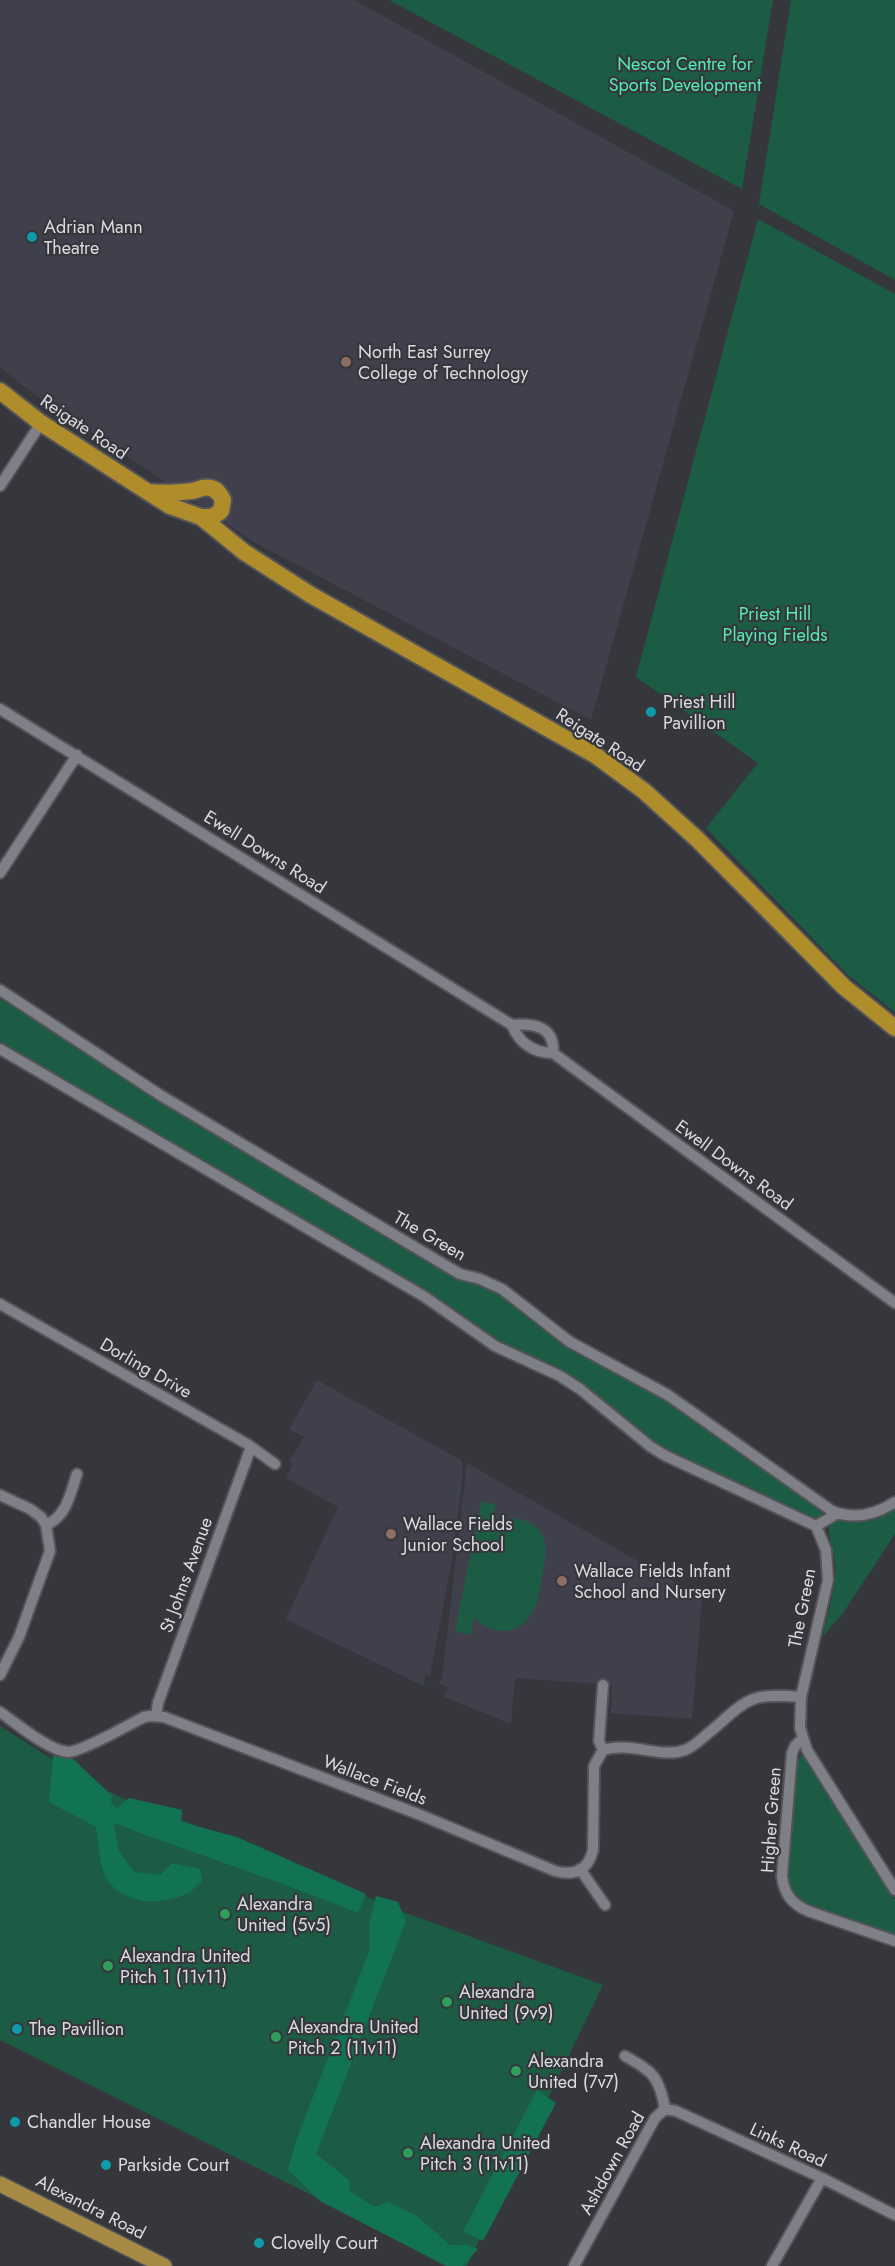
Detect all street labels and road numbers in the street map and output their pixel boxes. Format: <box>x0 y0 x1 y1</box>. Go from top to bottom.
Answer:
street label: Reigate Road <box>35 388 133 466</box>
street label: Reigate Road <box>551 702 649 778</box>
street label: Ewell Downs Road <box>199 804 331 900</box>
street label: Ewell Downs Road <box>670 1113 798 1217</box>
street label: The Green <box>389 1205 471 1267</box>
street label: Dorling Drive <box>95 1331 197 1405</box>
street label: St Johns Avenue <box>153 1514 219 1636</box>
street label: The Green <box>782 1566 822 1650</box>
street label: Wallace Fields <box>319 1748 431 1812</box>
street label: Higher Green <box>754 1766 788 1874</box>
street label: Ashdown Road <box>573 2107 651 2219</box>
street label: Links Road <box>746 2116 830 2174</box>
street label: Alexandra Road <box>32 2168 150 2246</box>

